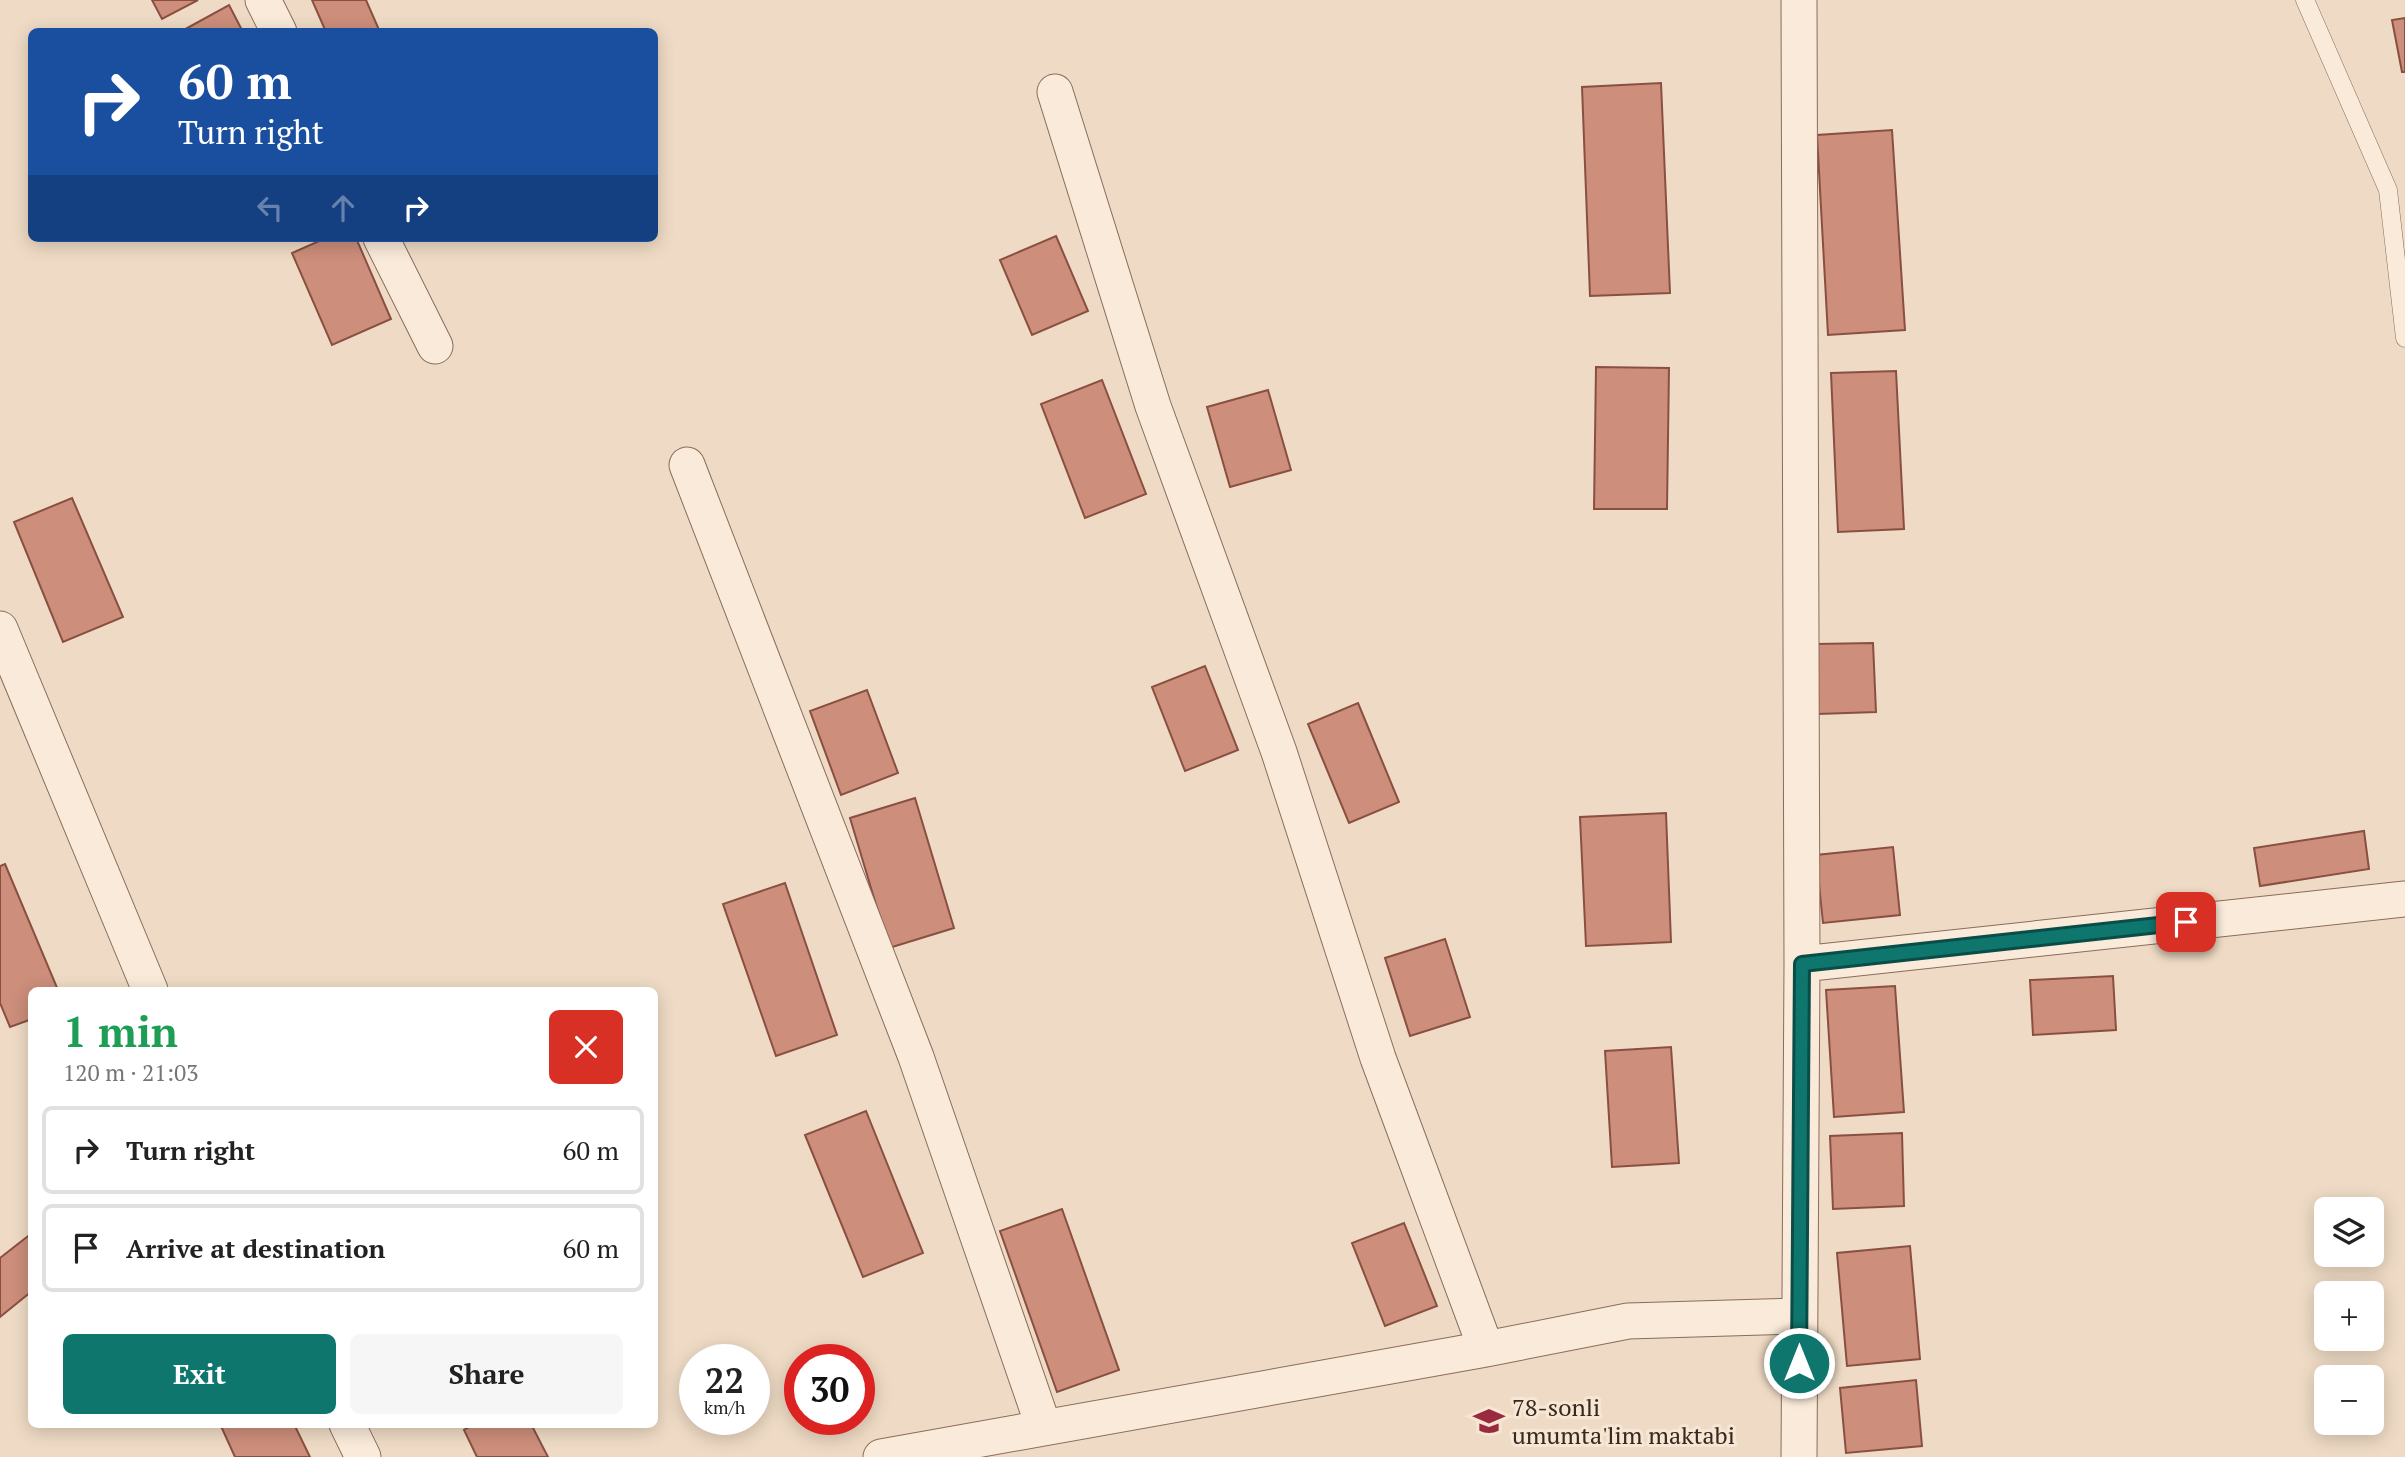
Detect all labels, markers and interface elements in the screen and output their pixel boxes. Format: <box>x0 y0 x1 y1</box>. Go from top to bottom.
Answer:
text: 60 m <box>178 48 292 113</box>
icon: right <box>63 56 154 147</box>
text: Turn right <box>178 111 324 153</box>
icon: left <box>251 189 289 227</box>
icon: ahead <box>324 189 362 227</box>
icon: right <box>397 189 435 227</box>
pin <box>2156 892 2216 952</box>
icon: arrive <box>2167 903 2205 941</box>
text: 1 min <box>63 1003 178 1059</box>
button: close <box>549 1010 623 1084</box>
text: 120 m · 21:03 <box>63 1057 198 1088</box>
icon: right <box>67 1131 105 1169</box>
text: Turn right <box>126 1133 255 1167</box>
text: 60 m <box>563 1133 619 1167</box>
map controls <box>2314 1197 2384 1435</box>
button: layers <box>2314 1197 2384 1267</box>
icon: arrive <box>67 1229 105 1267</box>
text: Arrive at destination <box>126 1231 385 1265</box>
text: 60 m <box>563 1231 619 1265</box>
button: + <box>2314 1281 2384 1351</box>
position arrow <box>1762 1326 1836 1400</box>
button: Exit <box>63 1334 336 1414</box>
button: Share <box>350 1334 623 1414</box>
speed limit sign: 30 <box>784 1344 875 1435</box>
text: 22 <box>705 1357 744 1403</box>
button: − <box>2314 1365 2384 1435</box>
place label: 78-sonli umumta'lim maktabi <box>1512 1391 1735 1451</box>
text: km/h <box>704 1395 745 1419</box>
school or university icon: 78-sonli umumta'lim maktabi <box>1472 1404 1506 1438</box>

